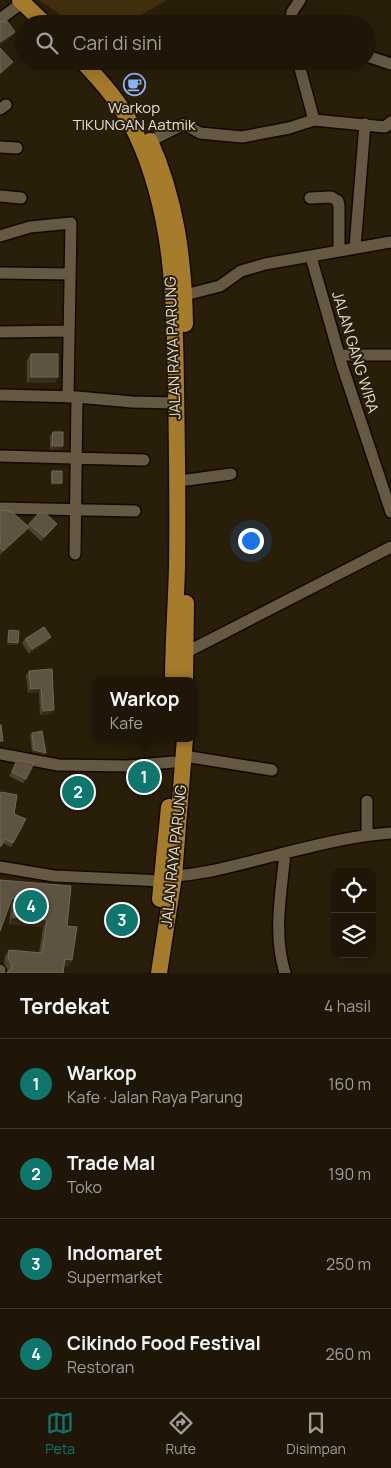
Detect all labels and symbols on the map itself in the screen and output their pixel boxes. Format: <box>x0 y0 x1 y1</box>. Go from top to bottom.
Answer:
cafe icon: Warkop TIKUNGAN Aatmik <box>122 73 146 97</box>
place label: Warkop TIKUNGAN Aatmik <box>73 97 196 135</box>
street label: JALAN RAYA PARUNG <box>159 276 185 420</box>
street label: JALAN GANG WIRA <box>327 288 384 416</box>
your location <box>238 528 264 554</box>
pin: 1 <box>128 758 160 796</box>
pin: 2 <box>62 773 94 811</box>
street label: JALAN RAYA PARUNG <box>156 783 191 928</box>
pin: 4 <box>15 887 47 925</box>
pin: 3 <box>106 901 138 939</box>

